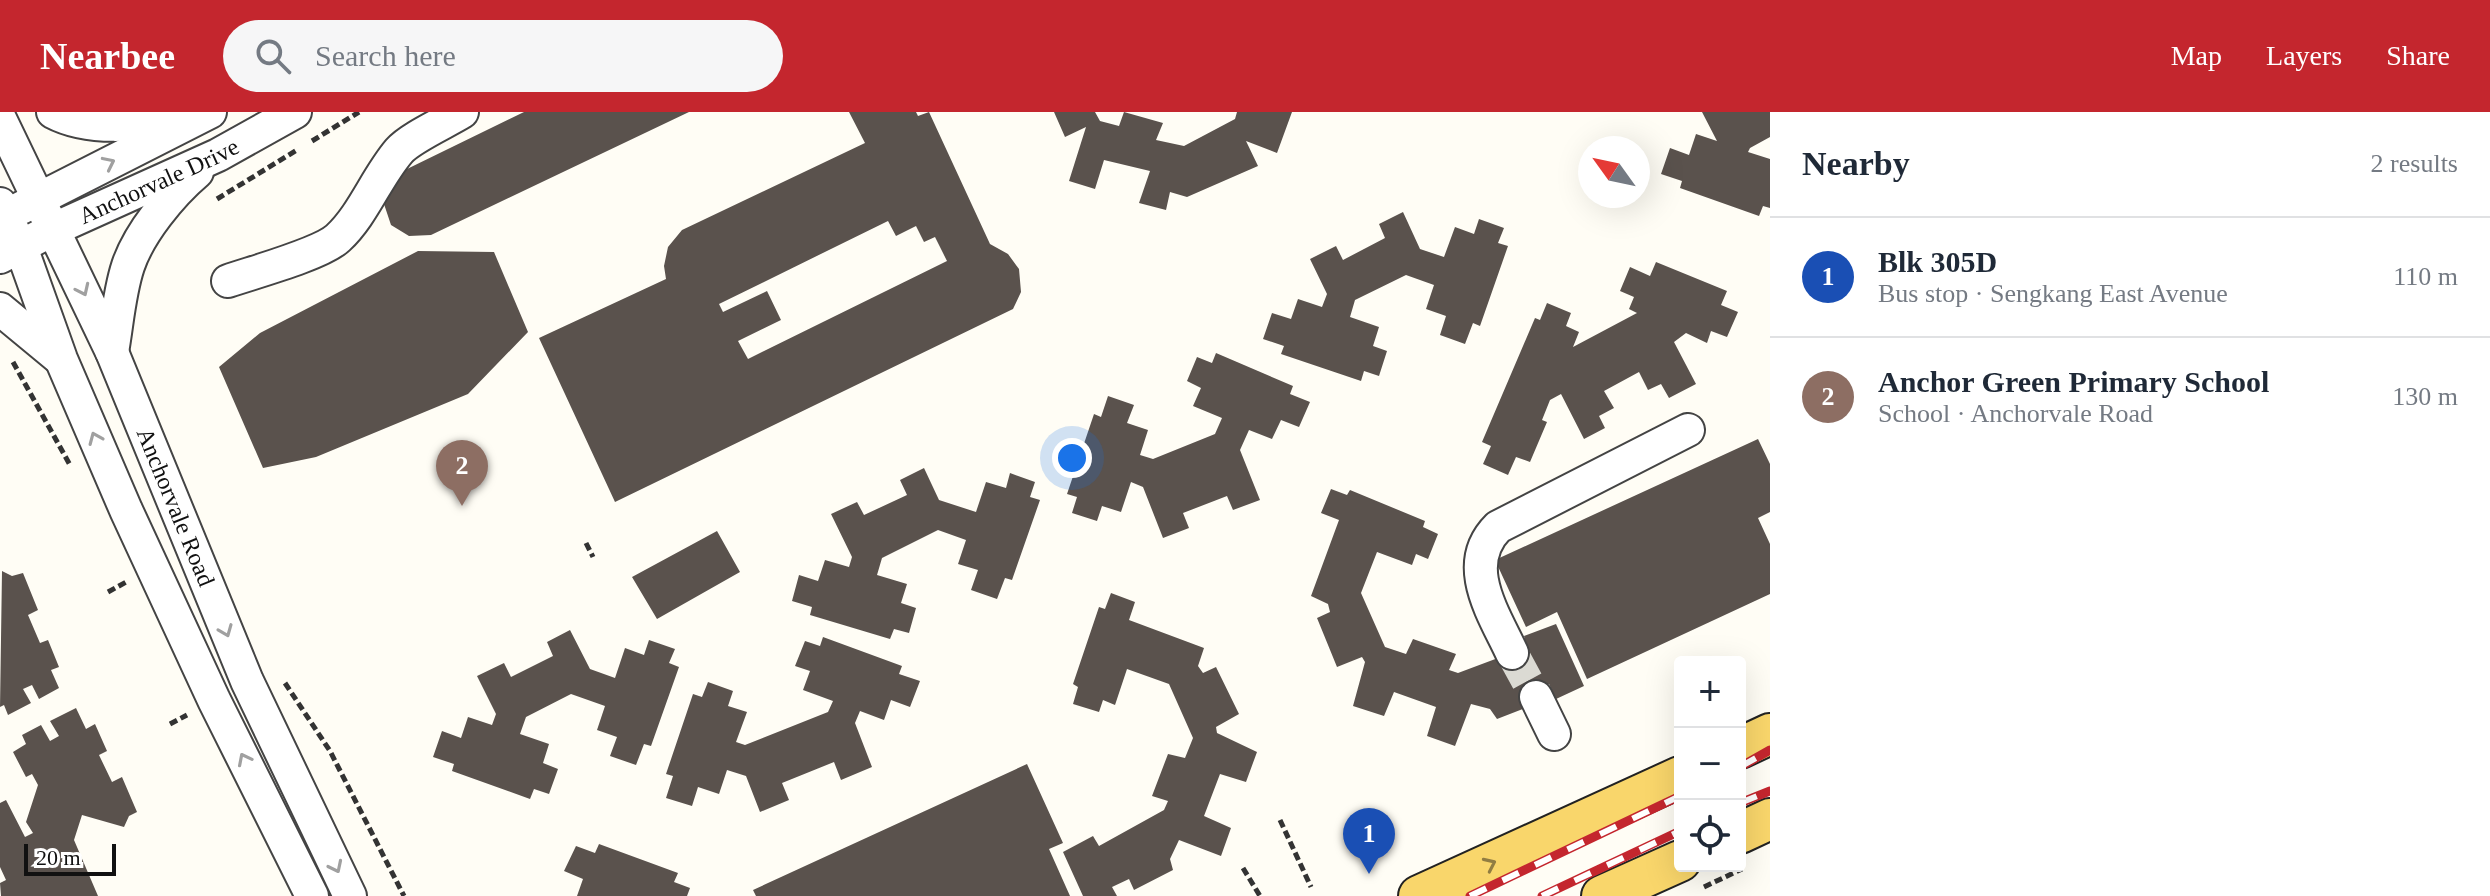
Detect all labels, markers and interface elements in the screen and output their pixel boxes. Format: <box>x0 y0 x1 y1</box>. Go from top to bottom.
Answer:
search box <box>223 20 783 92</box>
icon: search <box>251 34 295 78</box>
text: Nearbee <box>40 35 175 77</box>
text: Search here <box>315 39 456 72</box>
text: Map <box>2171 40 2222 71</box>
text: Layers <box>2266 40 2342 71</box>
text: Share <box>2386 40 2450 71</box>
street label: Anchorvale Drive <box>75 133 243 229</box>
north arrow <box>1578 136 1650 208</box>
text: Nearby <box>1802 145 1910 182</box>
text: 2 results <box>2371 149 2458 178</box>
one-way arrow <box>101 157 116 173</box>
text: Blk 305D <box>1878 245 1997 278</box>
text: 1 <box>1822 262 1835 291</box>
text: 110 m <box>2393 262 2458 291</box>
text: Bus stop · Sengkang East Avenue <box>1878 279 2228 308</box>
one-way arrow <box>73 282 89 296</box>
text: Anchor Green Primary School <box>1878 365 2269 398</box>
text: 2 <box>1822 382 1835 411</box>
text: 130 m <box>2392 382 2458 411</box>
text: School · Anchorvale Road <box>1878 399 2153 428</box>
street label: Anchorvale Road <box>132 424 220 590</box>
one-way arrow <box>89 432 105 446</box>
your location <box>1052 438 1092 478</box>
pin: 2 <box>436 440 488 506</box>
one-way arrow <box>216 623 233 637</box>
map controls <box>1674 656 1746 872</box>
button: + <box>1674 656 1746 728</box>
button: − <box>1674 728 1746 800</box>
one-way arrow <box>239 753 254 768</box>
button: locate <box>1674 800 1746 872</box>
pin: 1 <box>1343 808 1395 874</box>
scale bar <box>24 840 116 876</box>
text: 20 m <box>36 845 81 870</box>
one-way arrow <box>1482 857 1496 873</box>
one-way arrow <box>326 858 342 873</box>

